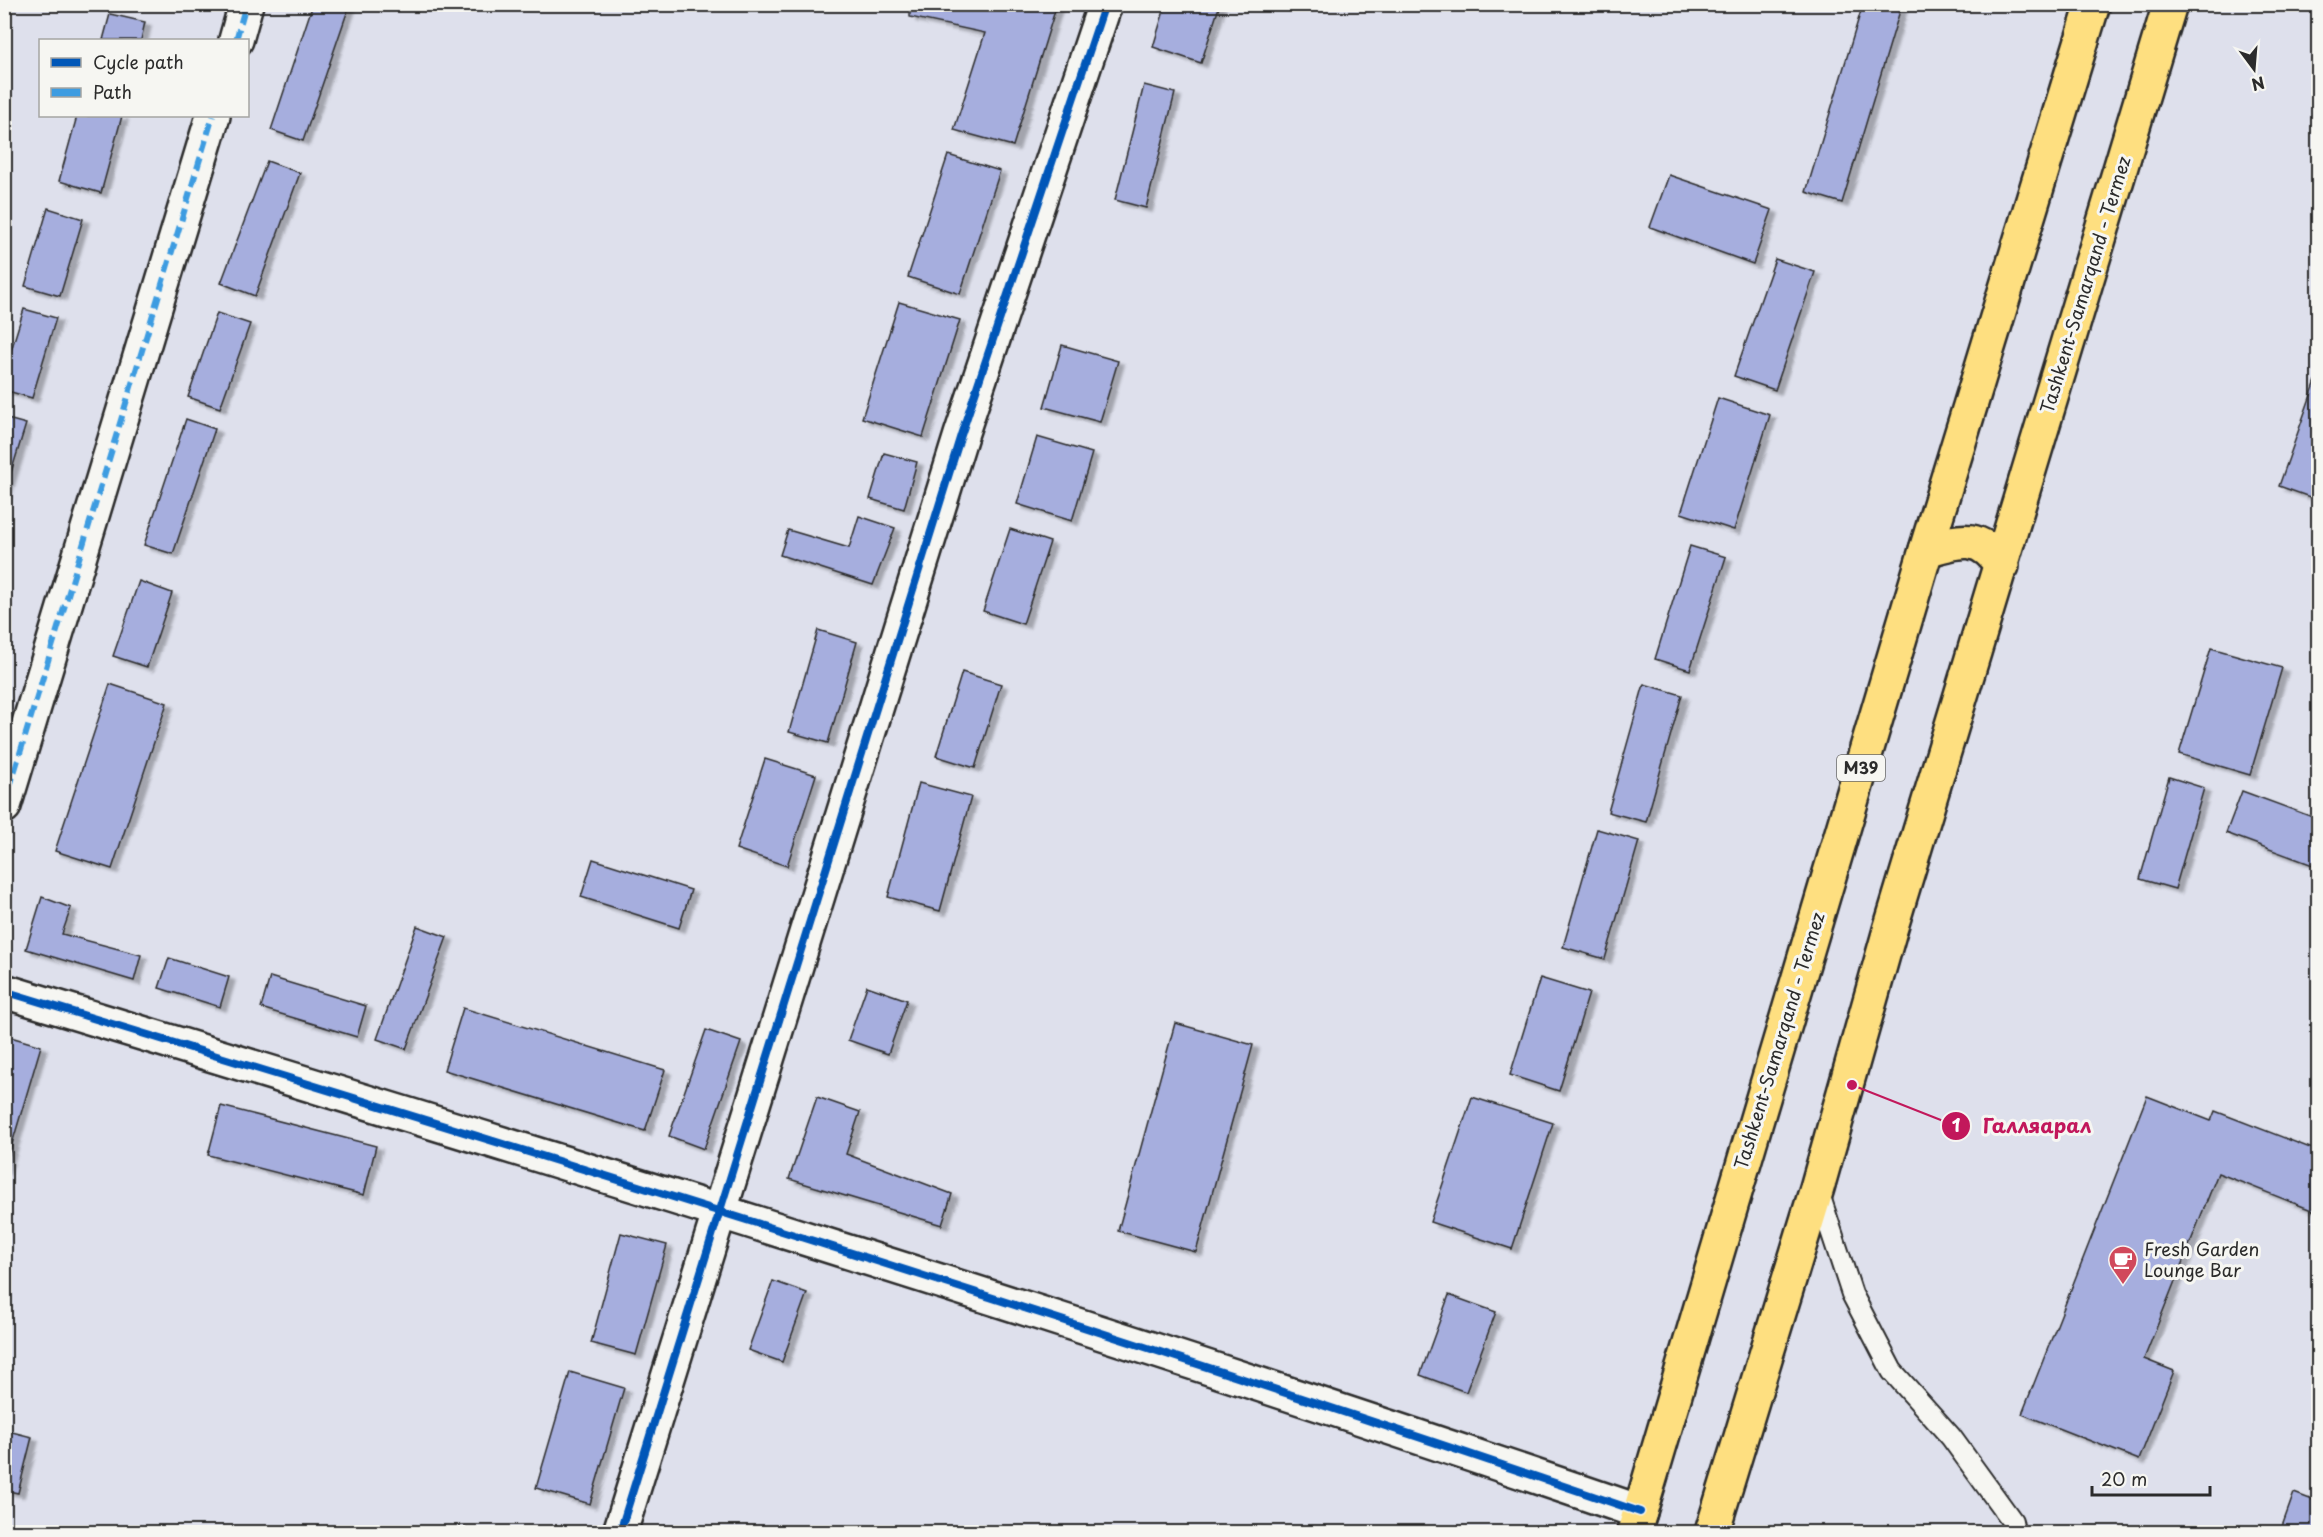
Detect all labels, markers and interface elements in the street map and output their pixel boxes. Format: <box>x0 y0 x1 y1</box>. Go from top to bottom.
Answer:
legend <box>39 39 249 117</box>
north arrow <box>2224 39 2284 99</box>
text: Cycle path <box>93 48 184 75</box>
text: N <box>2249 71 2268 98</box>
text: Path <box>93 78 132 105</box>
street label: Tashkent-Samarqand - Termez <box>2033 152 2137 417</box>
road number: M39 <box>1837 755 1885 781</box>
street label: Tashkent-Samarqand - Termez <box>1727 908 1831 1173</box>
callout: Галляарал <box>1941 1107 2104 1145</box>
text: Галляарал <box>1983 1110 2091 1140</box>
text: 1 <box>1952 1111 1961 1138</box>
place label: Fresh Garden Lounge Bar <box>2144 1235 2259 1283</box>
cafe icon: Fresh Garden Lounge Bar <box>2107 1244 2139 1286</box>
scale bar <box>2092 1459 2210 1497</box>
text: 20 m <box>2101 1465 2147 1492</box>

